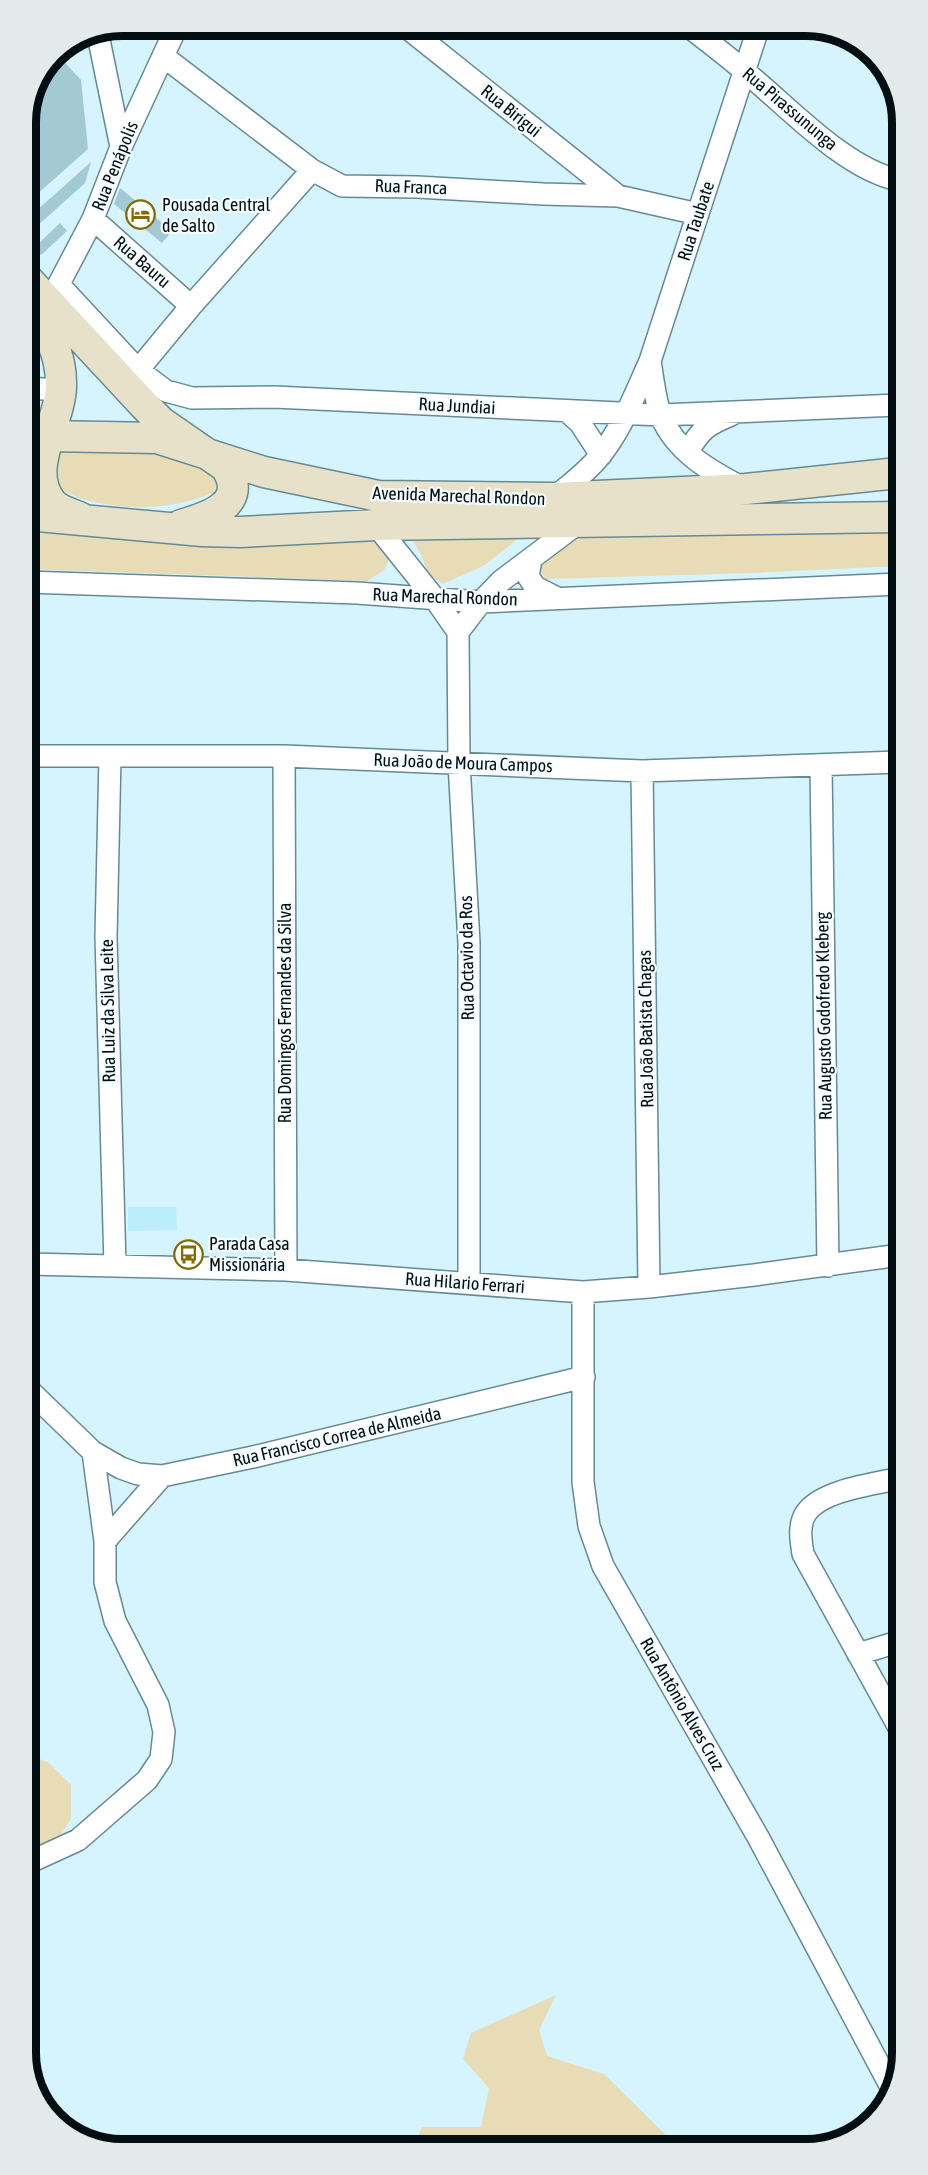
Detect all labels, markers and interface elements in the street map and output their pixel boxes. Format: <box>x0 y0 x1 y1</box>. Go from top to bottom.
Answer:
street label: Rua Pirassununga <box>738 63 842 155</box>
street label: Rua Birigui <box>477 80 546 141</box>
street label: Rua Penápolis <box>87 118 142 214</box>
street label: Rua Franca <box>374 175 448 198</box>
street label: Rua Taubate <box>673 178 718 263</box>
place label: Pousada Central de Salto <box>162 194 270 236</box>
hotel icon: Pousada Central de Salto <box>125 199 157 231</box>
street label: Rua Bauru <box>110 231 175 292</box>
street label: Rua Jundiai <box>418 393 496 418</box>
street label: Avenida Marechal Rondon <box>372 482 546 509</box>
street label: Rua Marechal Rondon <box>372 583 518 610</box>
street label: Rua João de Moura Campos <box>373 749 553 776</box>
street label: Rua Octavio da Ros <box>455 895 478 1021</box>
street label: Rua Domingos Fernandes da Silva <box>274 903 295 1123</box>
street label: Rua Augusto Godofredo Kleberg <box>811 911 836 1120</box>
street label: Rua Luiz da Silva Leite <box>96 939 119 1083</box>
street label: Rua João Batista Chagas <box>634 950 657 1108</box>
place label: Parada Casa Missionária <box>209 1233 290 1275</box>
bus stop icon: Parada Casa Missionária <box>172 1238 204 1270</box>
street label: Rua Hilario Ferrari <box>405 1268 526 1297</box>
street label: Rua Francisco Correa de Almeida <box>231 1402 443 1471</box>
street label: Rua Antônio Alves Cruz <box>636 1634 729 1774</box>

